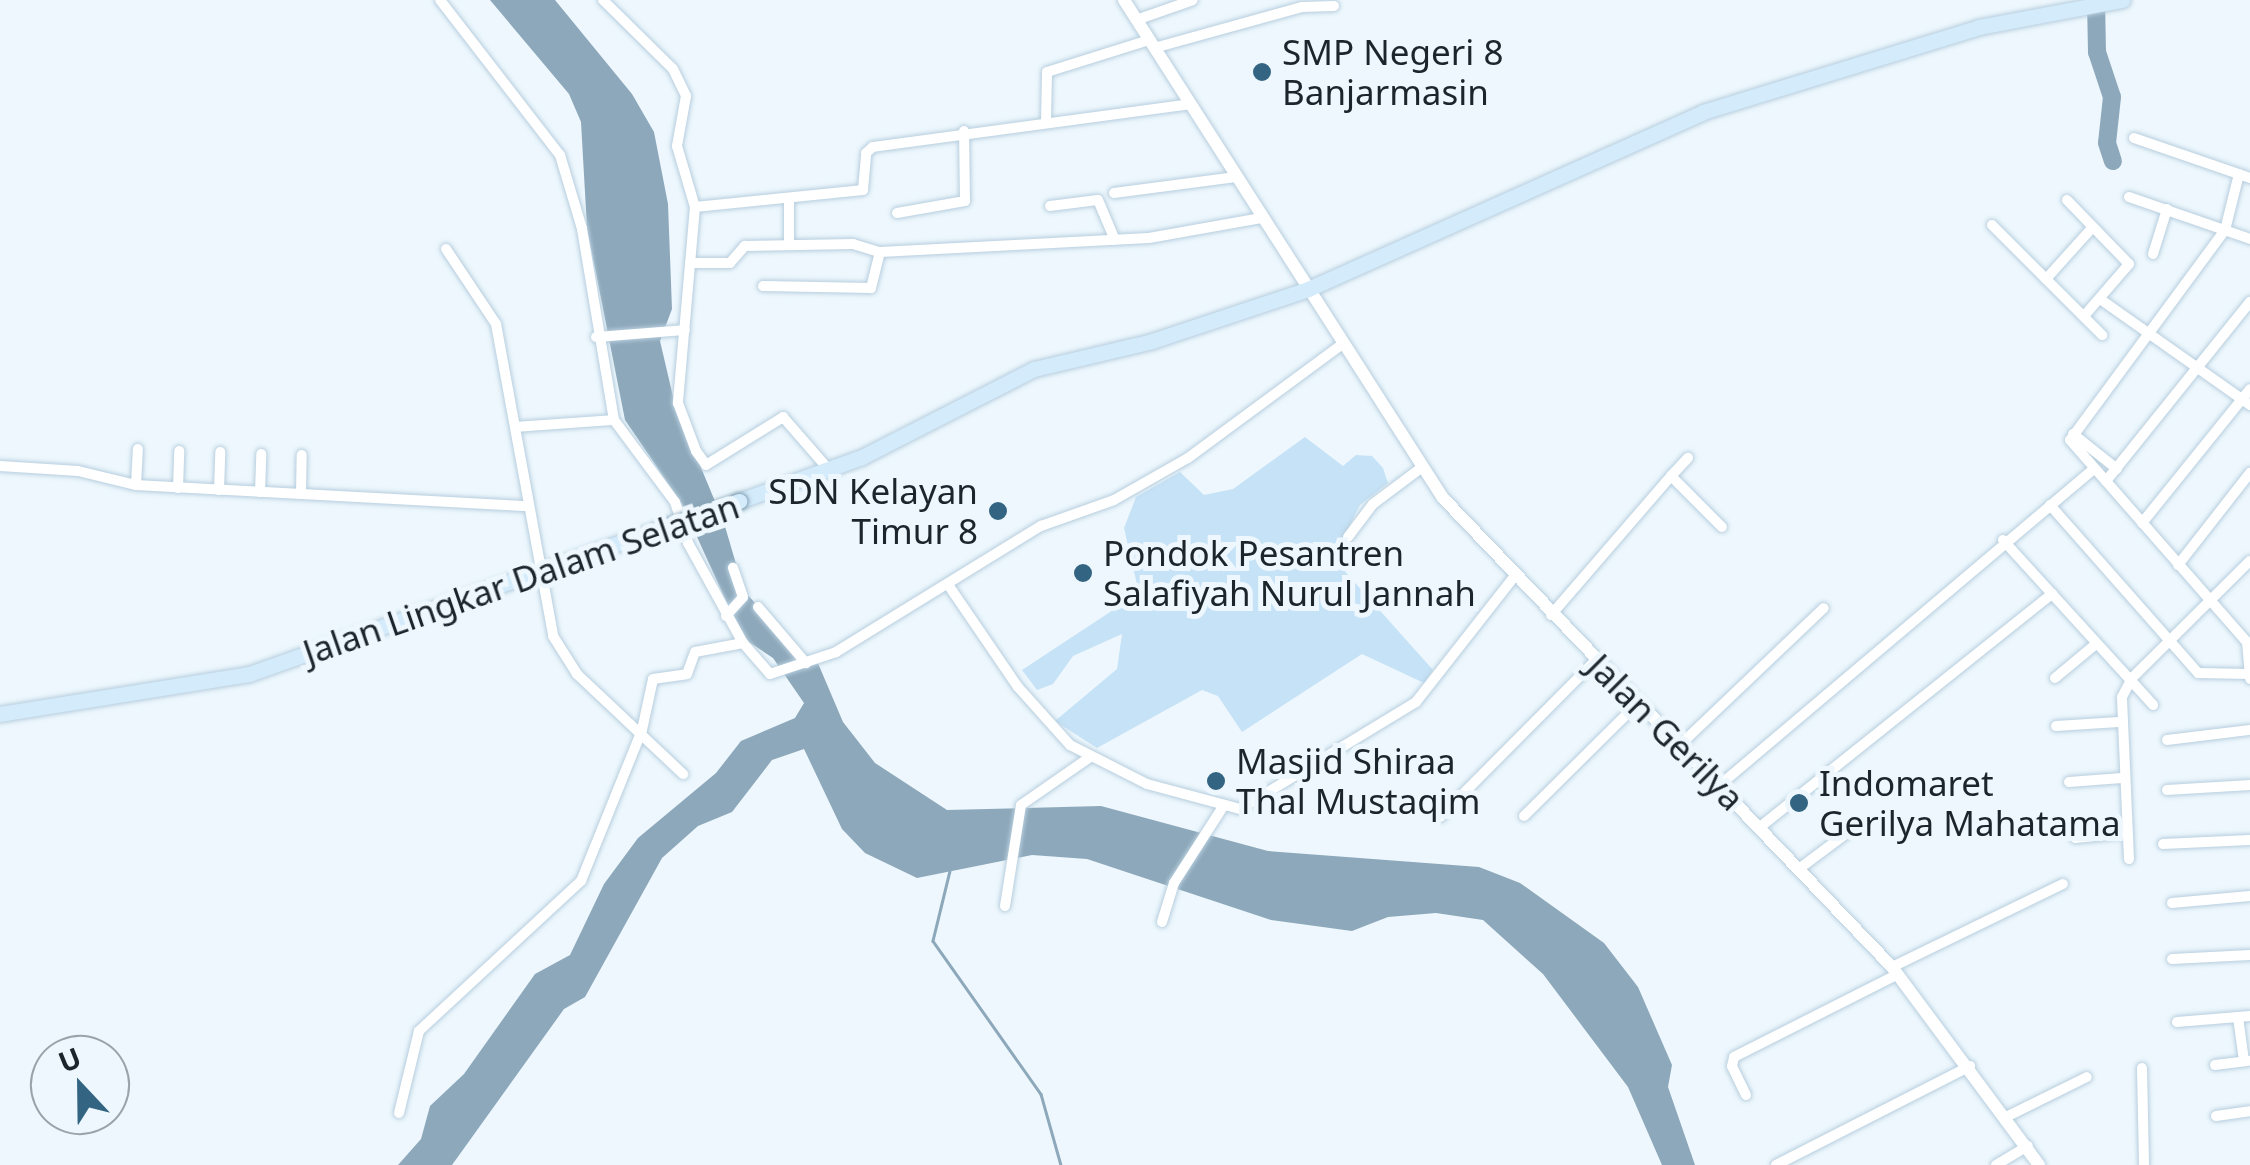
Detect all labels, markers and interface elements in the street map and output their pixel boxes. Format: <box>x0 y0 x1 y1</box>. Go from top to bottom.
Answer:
place label: SMP Negeri 8 Banjarmasin <box>1282 31 1503 113</box>
marker: SMP Negeri 8 Banjarmasin <box>1251 61 1273 83</box>
place label: SDN Kelayan Timur 8 <box>768 470 978 552</box>
street label: Jalan Lingkar Dalam Selatan <box>298 485 744 673</box>
marker: SDN Kelayan Timur 8 <box>987 500 1009 522</box>
place label: Pondok Pesantren Salafiyah Nurul Jannah <box>1103 532 1476 614</box>
marker: Pondok Pesantren Salafiyah Nurul Jannah <box>1072 562 1094 584</box>
street label: Jalan Gerilya <box>1579 645 1753 819</box>
place label: Masjid Shiraa Thal Mustaqim <box>1236 740 1481 822</box>
place label: Indomaret Gerilya Mahatama <box>1819 762 2121 844</box>
marker: Masjid Shiraa Thal Mustaqim <box>1205 770 1227 792</box>
marker: Indomaret Gerilya Mahatama <box>1788 792 1810 814</box>
north arrow <box>30 1035 130 1135</box>
text: U <box>53 1037 86 1081</box>

